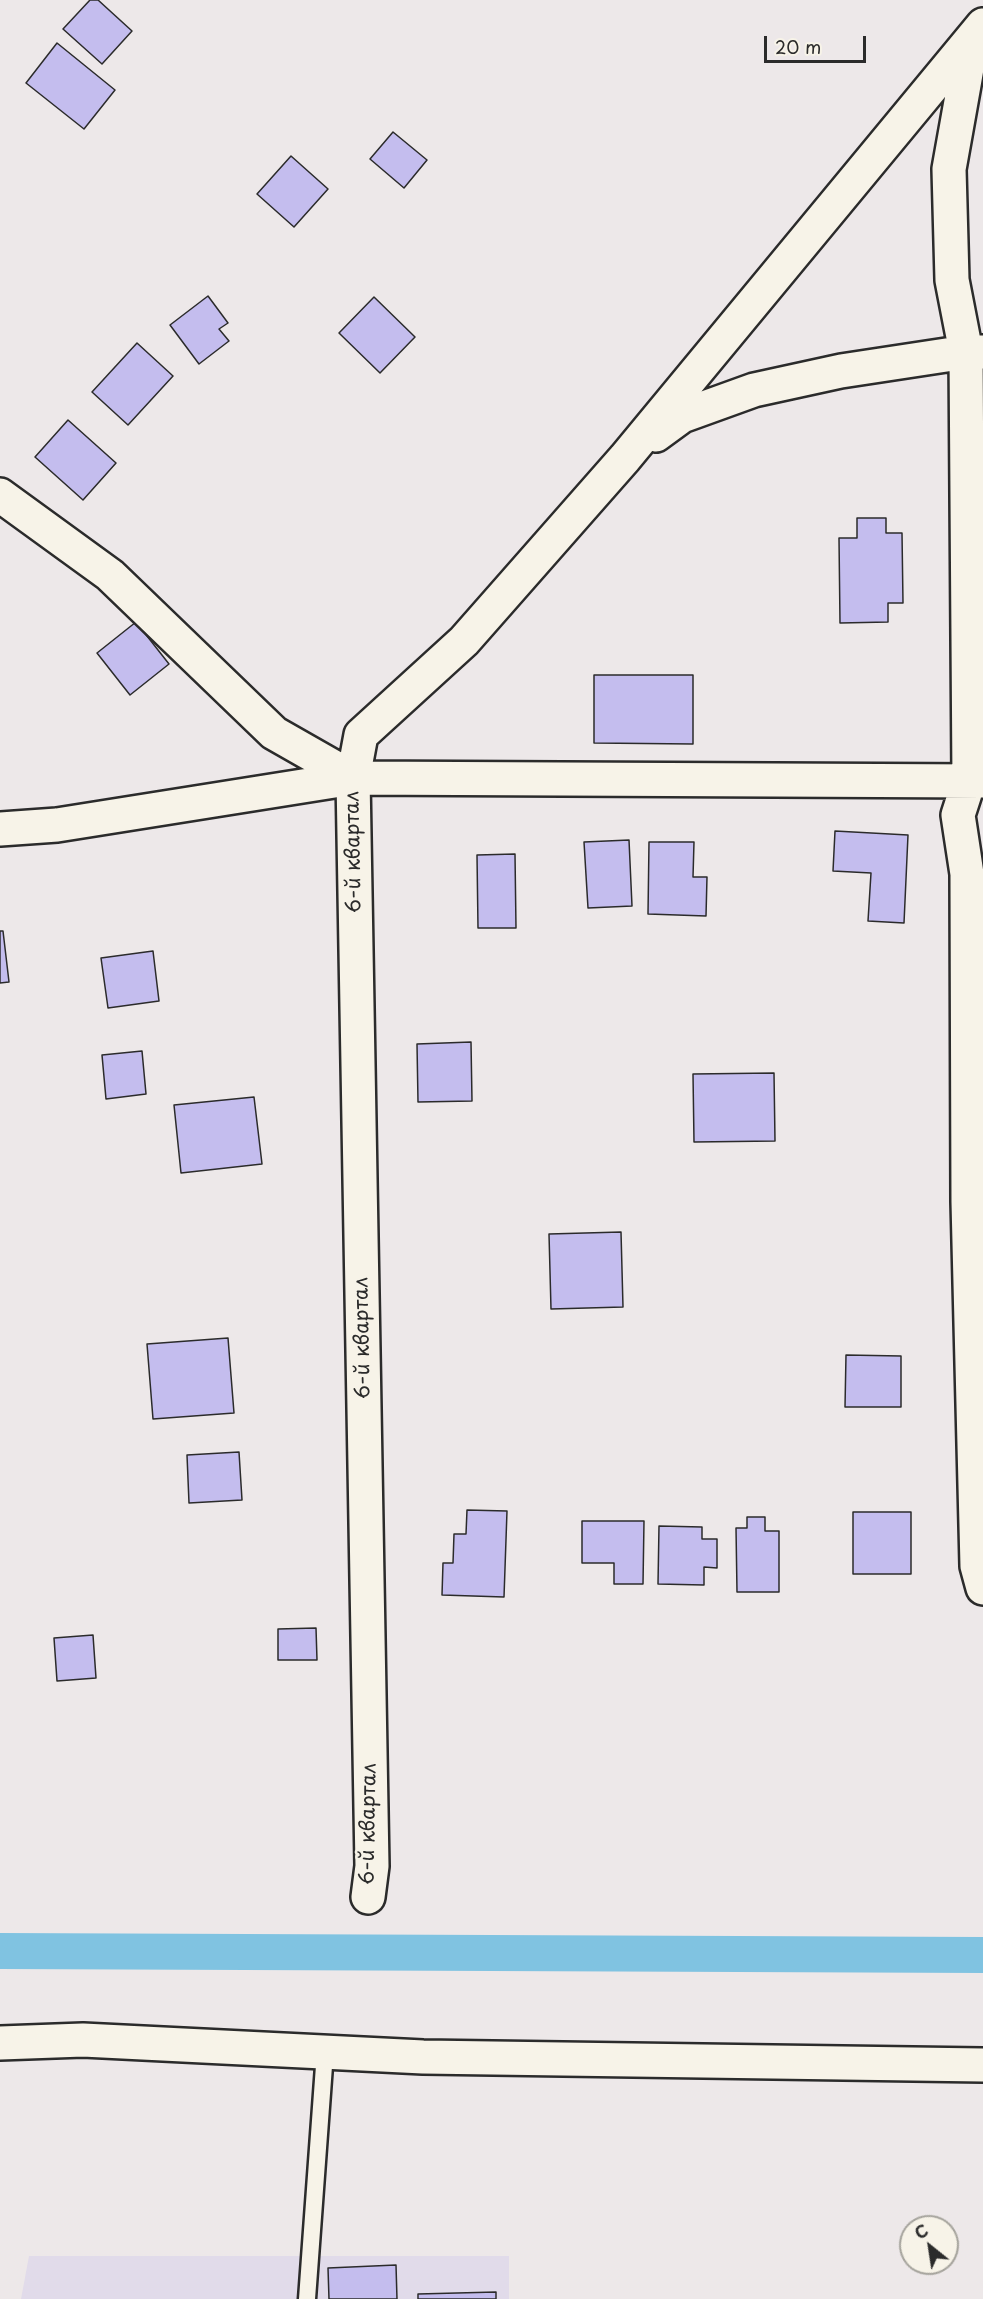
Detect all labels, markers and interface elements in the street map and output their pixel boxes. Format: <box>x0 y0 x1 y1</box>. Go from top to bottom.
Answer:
scale bar <box>767 24 869 62</box>
text: 20 m <box>775 33 821 60</box>
street label: 6-й квартал <box>341 791 367 913</box>
street label: 6-й квартал <box>350 1277 376 1399</box>
street label: 6-й квартал <box>356 1763 382 1885</box>
north arrow <box>899 2215 959 2275</box>
text: С <box>910 2218 932 2245</box>

